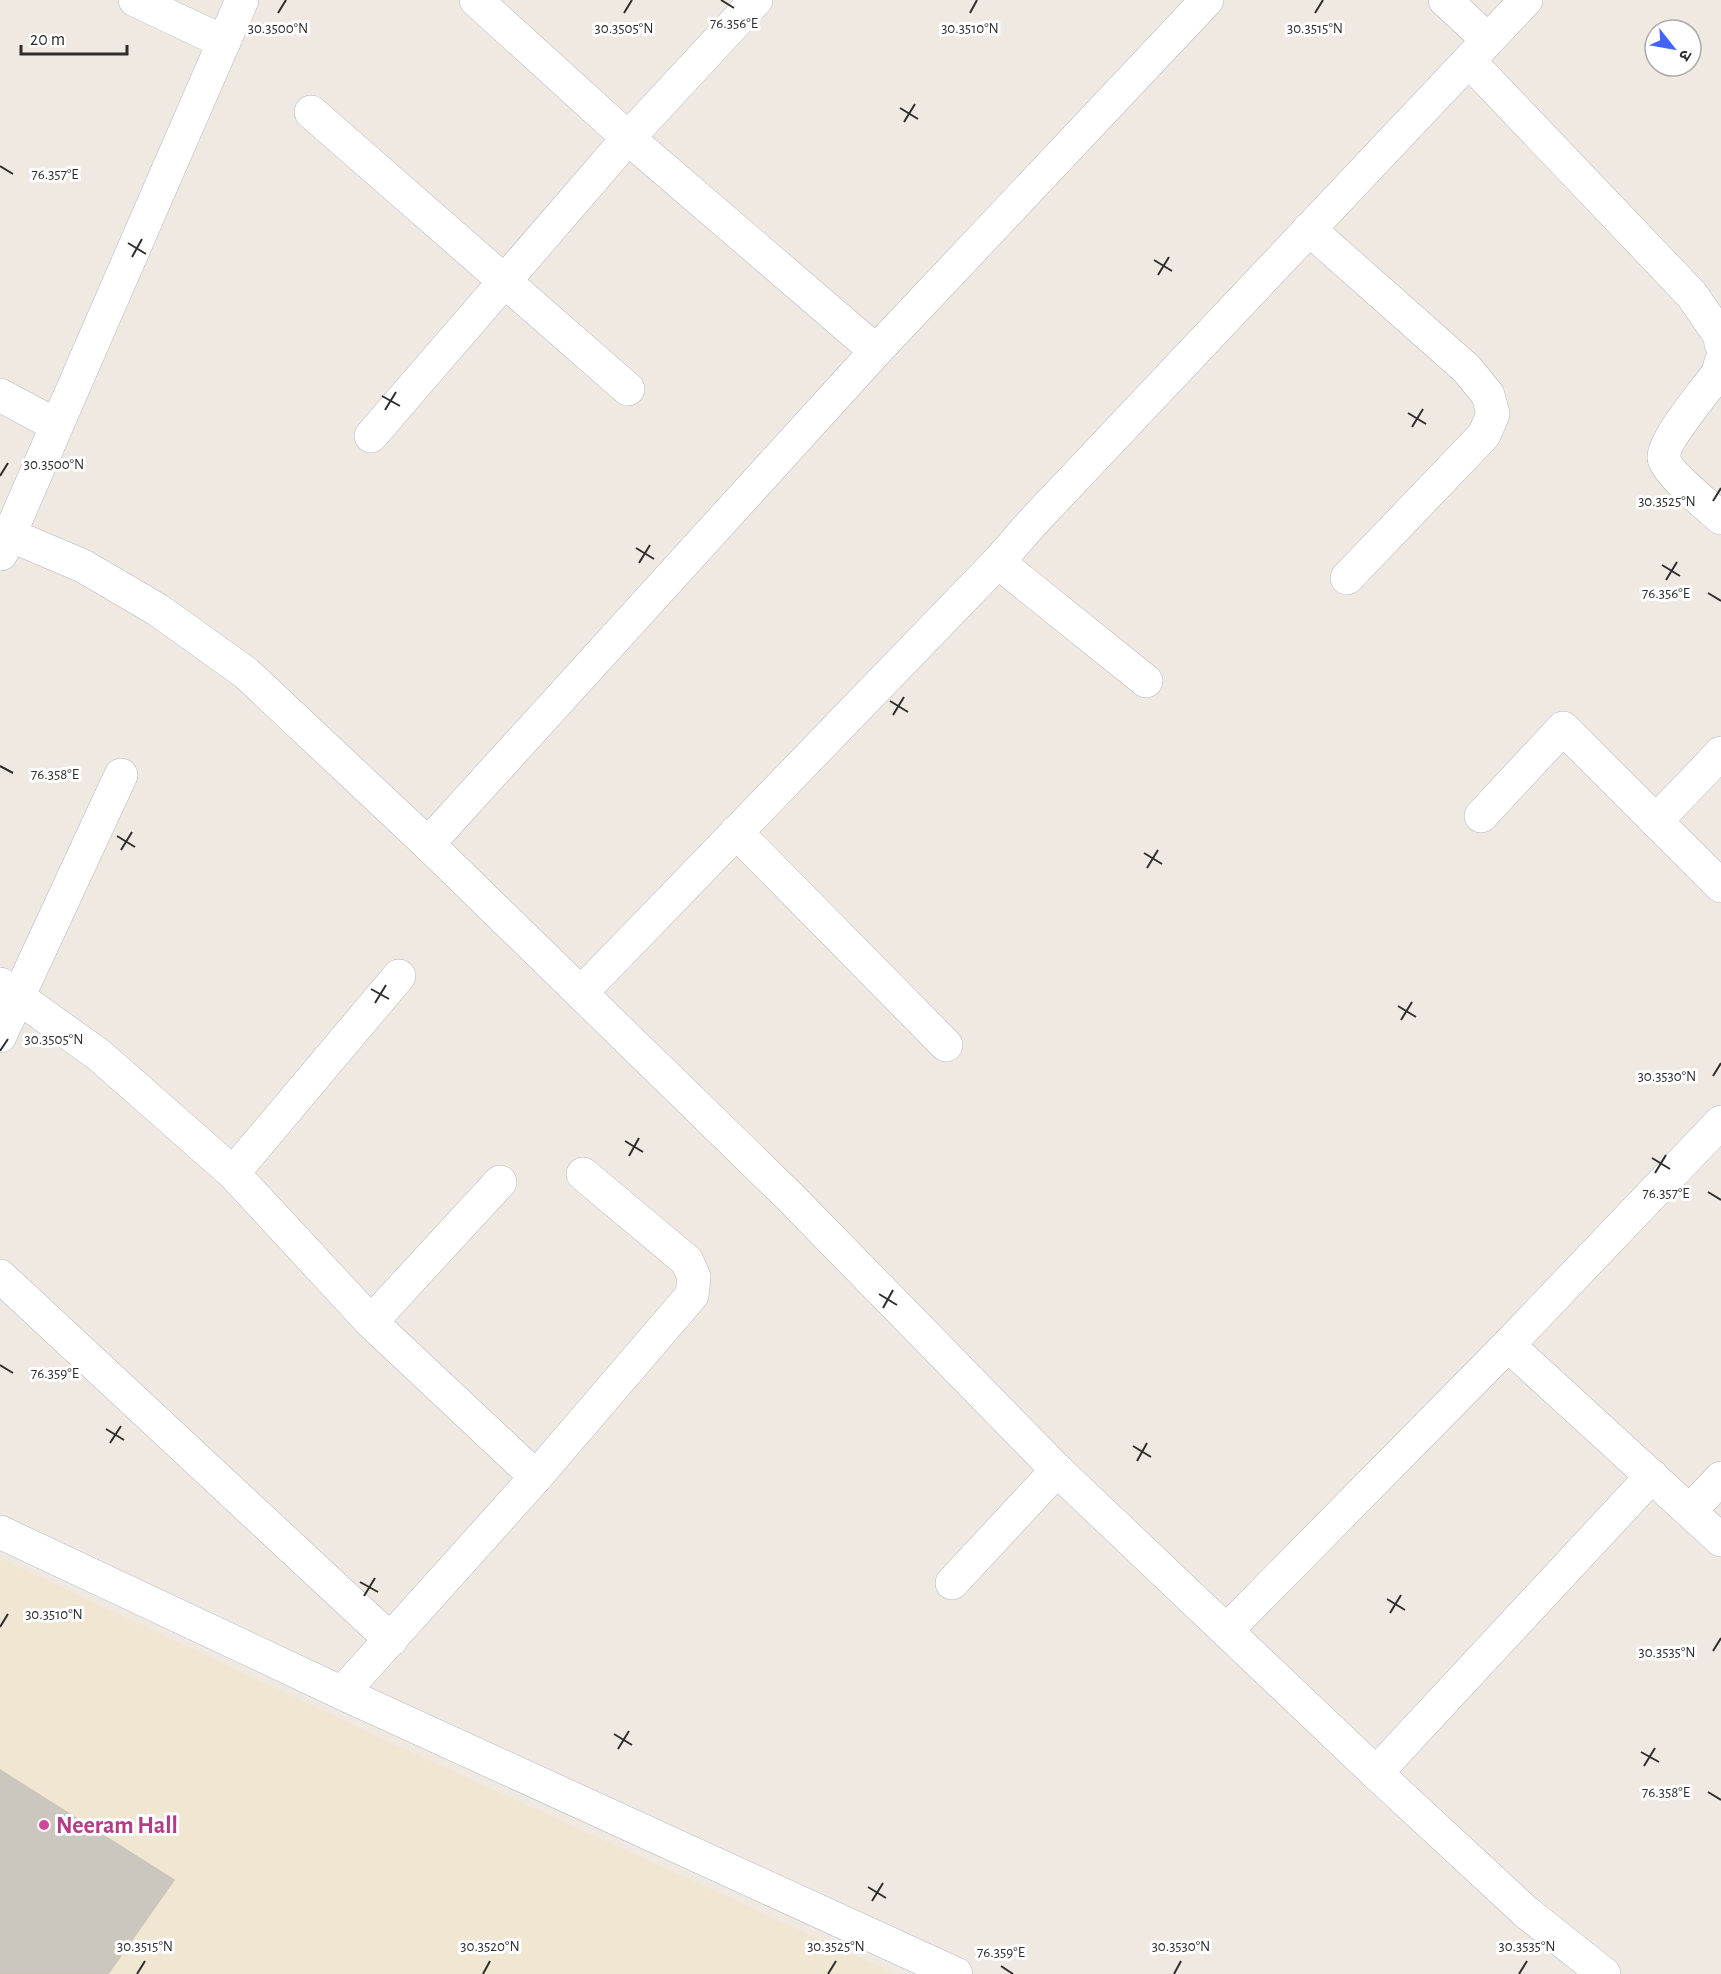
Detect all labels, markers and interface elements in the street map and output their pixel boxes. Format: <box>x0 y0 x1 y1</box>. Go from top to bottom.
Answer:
text: 76.356°E <box>710 16 758 31</box>
scale bar <box>21 18 128 56</box>
north arrow <box>1643 18 1703 78</box>
text: 30.3500°N <box>248 21 308 36</box>
text: 30.3505°N <box>595 21 653 36</box>
text: 30.3510°N <box>941 21 999 36</box>
text: 30.3515°N <box>1287 21 1343 36</box>
text: 20 m <box>30 31 65 49</box>
text: उ <box>1675 47 1694 64</box>
text: 76.357°E <box>31 167 79 182</box>
text: 30.3500°N <box>24 457 84 472</box>
text: 30.3525°N <box>1638 494 1696 509</box>
text: 76.356°E <box>1642 586 1690 601</box>
text: 76.358°E <box>31 767 79 782</box>
text: 30.3505°N <box>25 1032 83 1047</box>
text: 30.3530°N <box>1638 1069 1696 1084</box>
text: 76.357°E <box>1642 1186 1690 1201</box>
text: 76.359°E <box>31 1366 79 1381</box>
text: 30.3510°N <box>25 1607 83 1622</box>
text: 30.3535°N <box>1638 1645 1696 1660</box>
text: 76.358°E <box>1642 1785 1690 1800</box>
place label: Neeram Hall <box>56 1814 178 1838</box>
marker: Neeram Hall <box>37 1818 51 1832</box>
text: 30.3515°N <box>117 1939 173 1954</box>
text: 30.3520°N <box>460 1939 520 1954</box>
text: 30.3525°N <box>807 1939 865 1954</box>
text: 30.3530°N <box>1152 1939 1210 1954</box>
text: 30.3535°N <box>1498 1939 1556 1954</box>
text: 76.359°E <box>977 1945 1025 1960</box>

